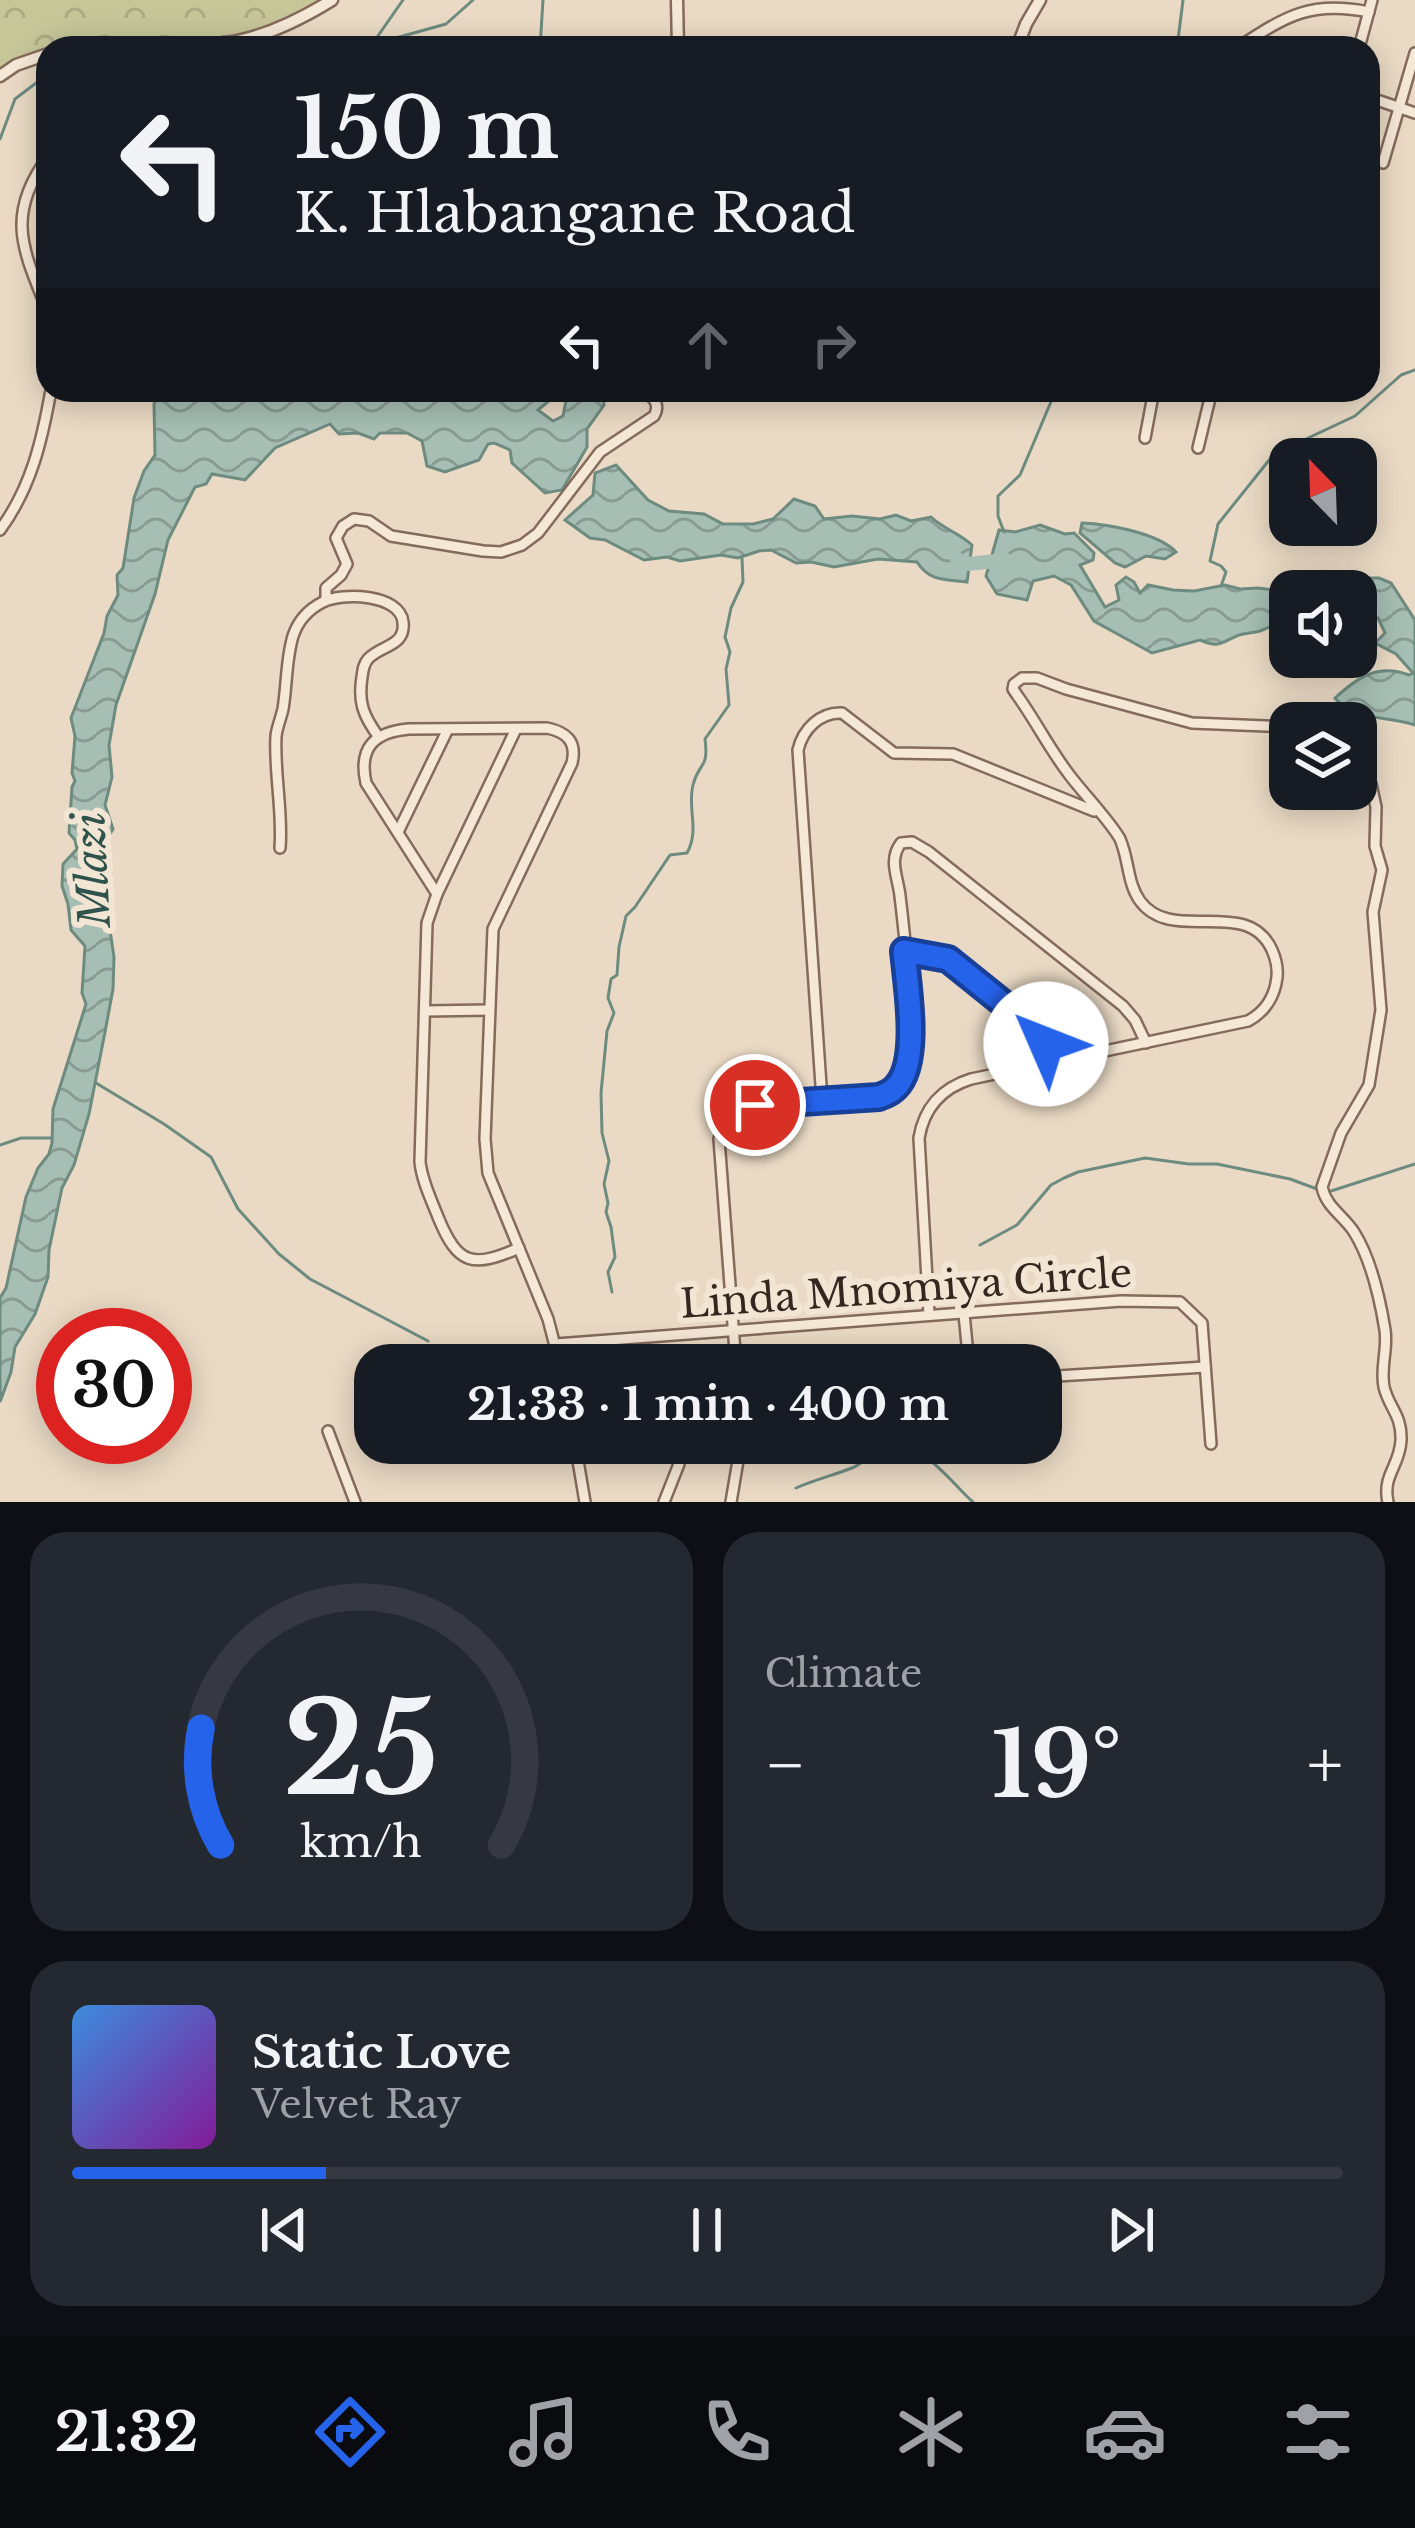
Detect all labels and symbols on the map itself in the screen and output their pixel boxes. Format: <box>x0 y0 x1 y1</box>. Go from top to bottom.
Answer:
north arrow <box>1269 438 1377 546</box>
water label: Mlazi <box>63 810 121 931</box>
position arrow <box>983 981 1109 1107</box>
pin <box>704 1054 806 1156</box>
street label: Linda Mnomiya Circle <box>679 1248 1134 1329</box>
speed limit sign: 30 <box>36 1308 192 1464</box>

